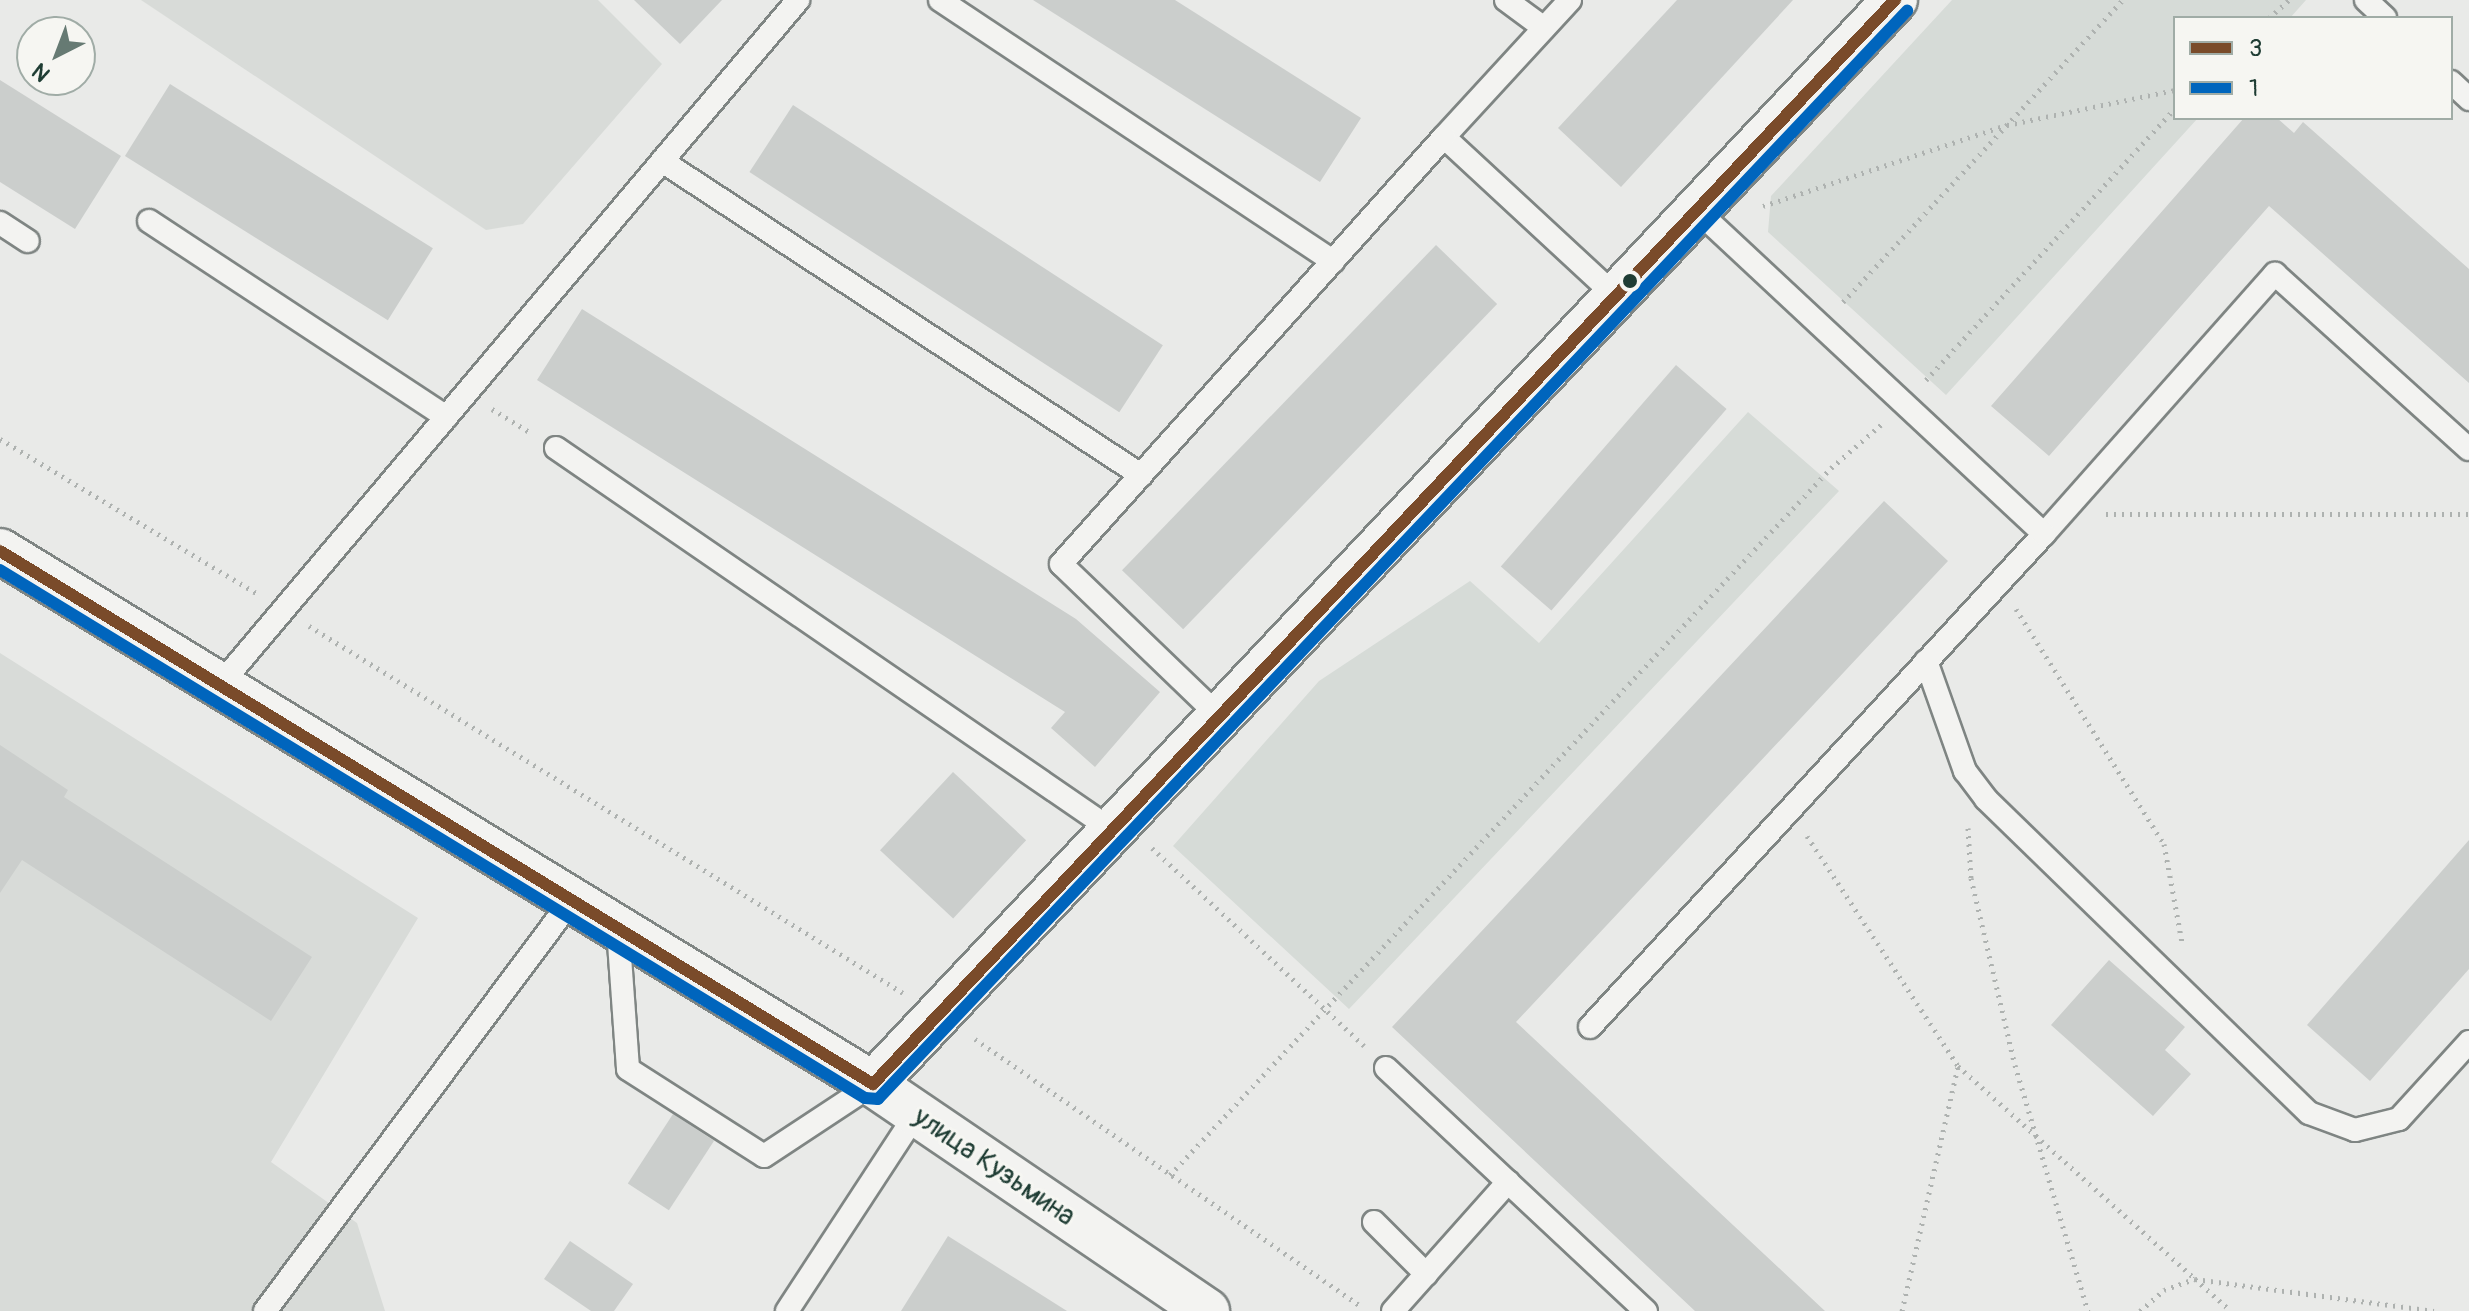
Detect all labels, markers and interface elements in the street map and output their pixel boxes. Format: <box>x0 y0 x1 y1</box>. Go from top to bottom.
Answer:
north arrow <box>16 16 96 96</box>
legend <box>2173 16 2453 120</box>
text: 3 <box>2249 34 2262 63</box>
text: N <box>26 57 56 88</box>
text: 1 <box>2249 74 2258 103</box>
unlabelled marker <box>1622 273 1638 289</box>
street label: улица Кузьмина <box>907 1100 1081 1234</box>

